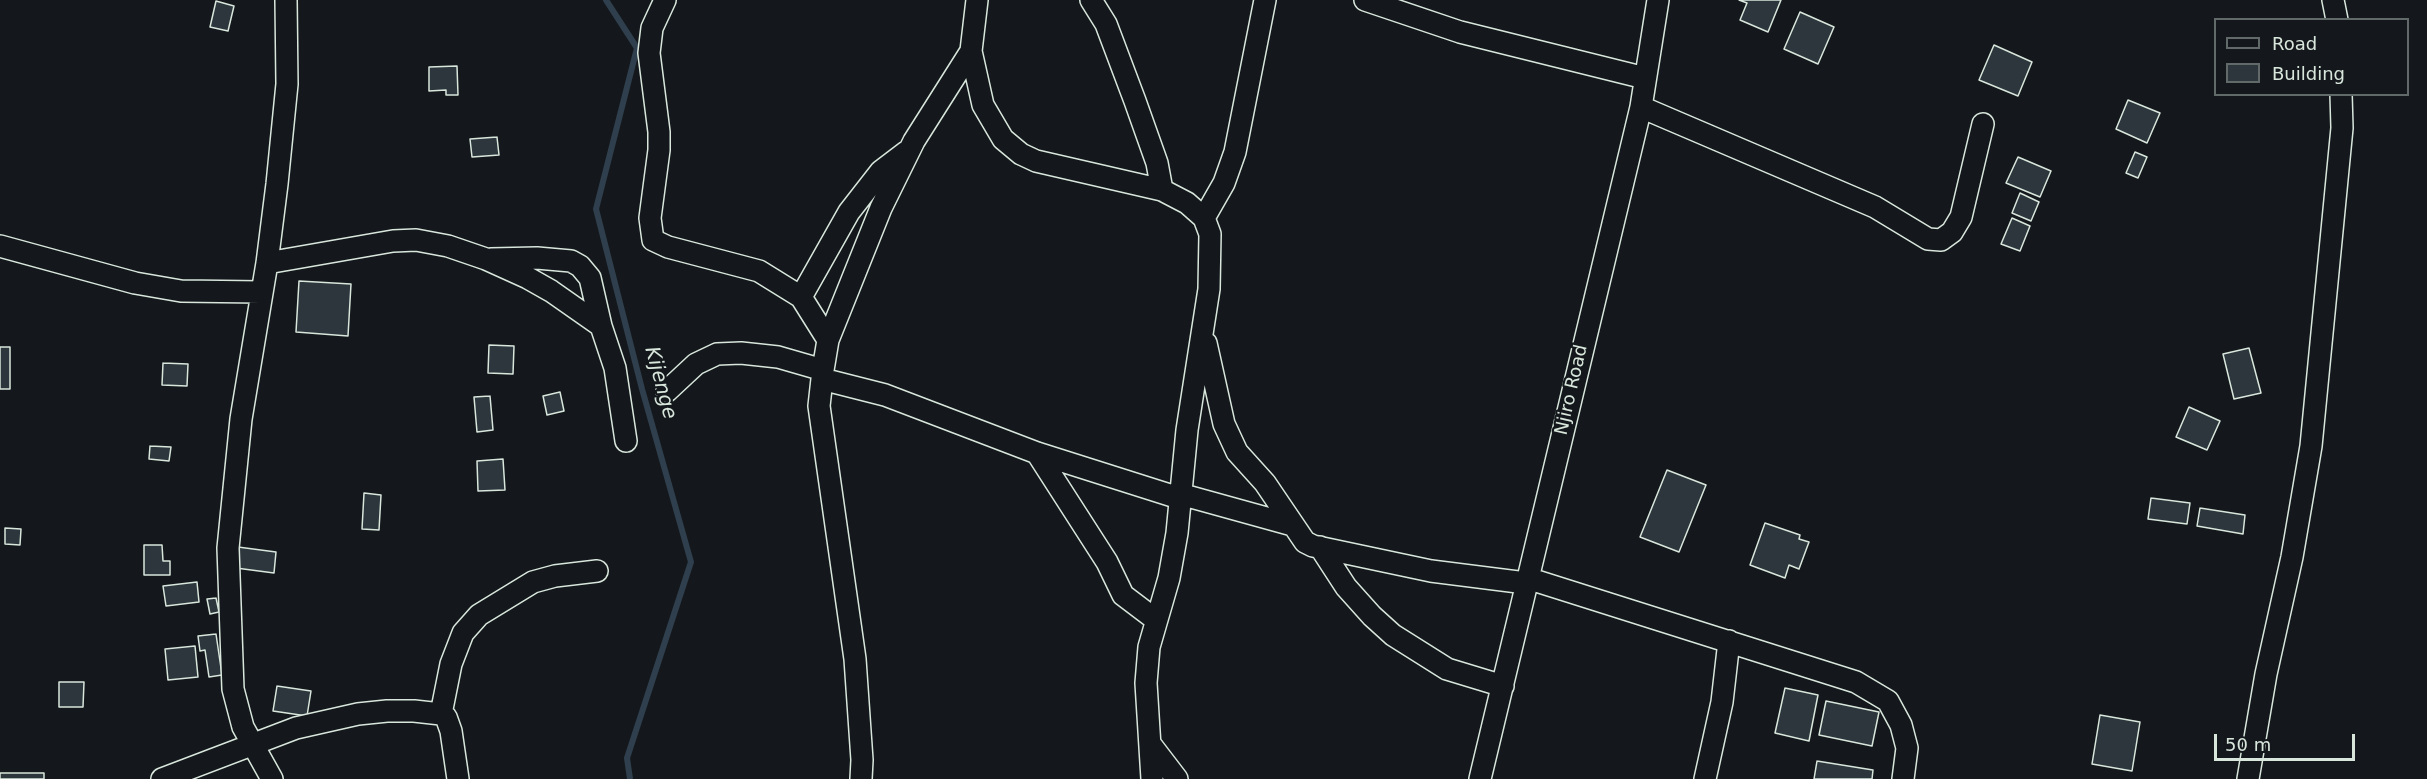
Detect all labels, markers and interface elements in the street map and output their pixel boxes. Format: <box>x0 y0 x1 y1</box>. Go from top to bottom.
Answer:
legend <box>2214 18 2409 96</box>
text: Road <box>2272 33 2317 54</box>
text: Building <box>2272 63 2345 84</box>
street label: Njiro Road <box>1551 343 1593 437</box>
water label: Kijenge <box>639 344 681 422</box>
scale bar <box>2217 722 2358 760</box>
text: 50 m <box>2225 734 2271 755</box>

